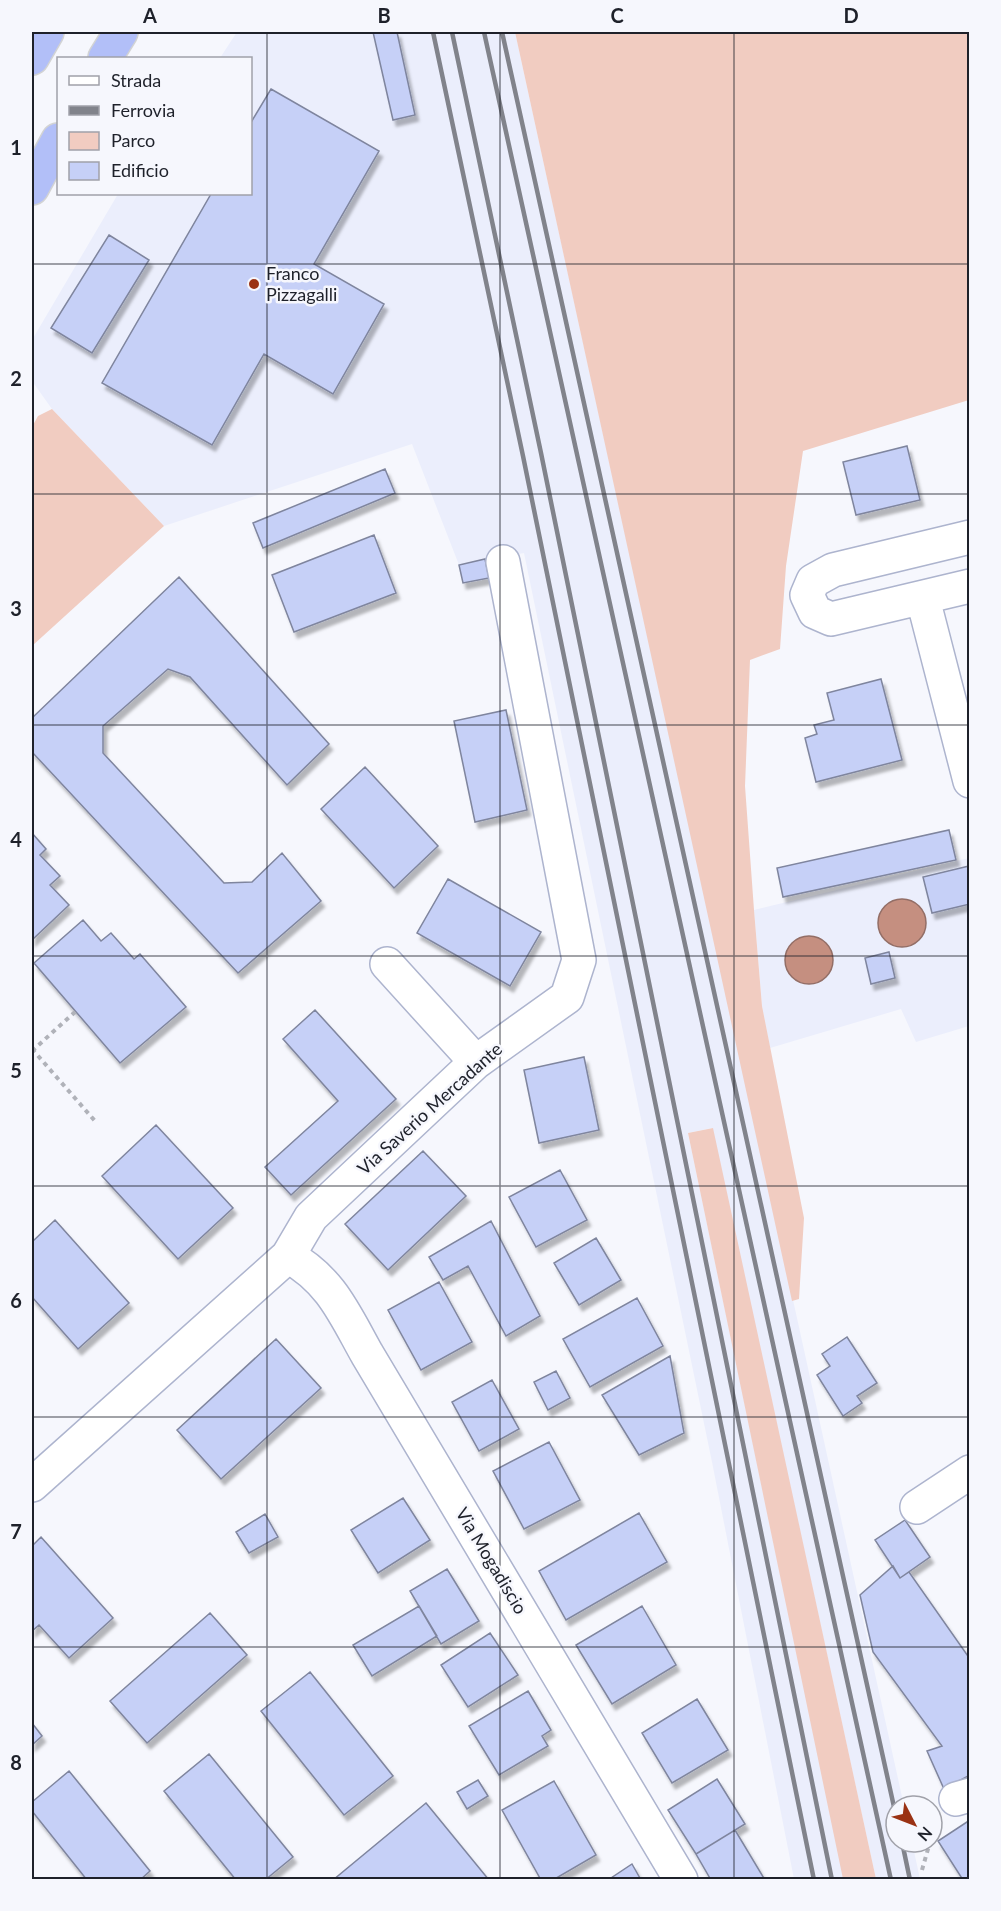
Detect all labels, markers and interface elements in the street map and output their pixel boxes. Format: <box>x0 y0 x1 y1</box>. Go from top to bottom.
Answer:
text: A <box>142 3 157 27</box>
text: B <box>377 3 391 27</box>
text: C <box>610 3 624 27</box>
text: D <box>843 3 859 27</box>
legend <box>57 57 252 195</box>
text: Strada <box>111 69 161 91</box>
text: Ferrovia <box>111 99 175 121</box>
text: Parco <box>111 129 155 151</box>
text: 1 <box>10 135 22 159</box>
text: Edificio <box>111 159 169 181</box>
place label: Franco Pizzagalli <box>266 262 337 305</box>
marker: Franco Pizzagalli <box>247 277 261 291</box>
text: 2 <box>10 366 22 390</box>
text: 3 <box>10 596 22 620</box>
text: 4 <box>10 827 22 851</box>
street label: Via Saverio Mercadante <box>352 1037 506 1179</box>
text: 5 <box>10 1058 22 1082</box>
text: 6 <box>10 1288 22 1312</box>
street label: Via Mogadiscio <box>451 1503 532 1618</box>
text: 7 <box>10 1519 22 1543</box>
text: 8 <box>10 1750 22 1774</box>
north arrow <box>884 1794 944 1854</box>
text: N <box>914 1823 937 1845</box>

